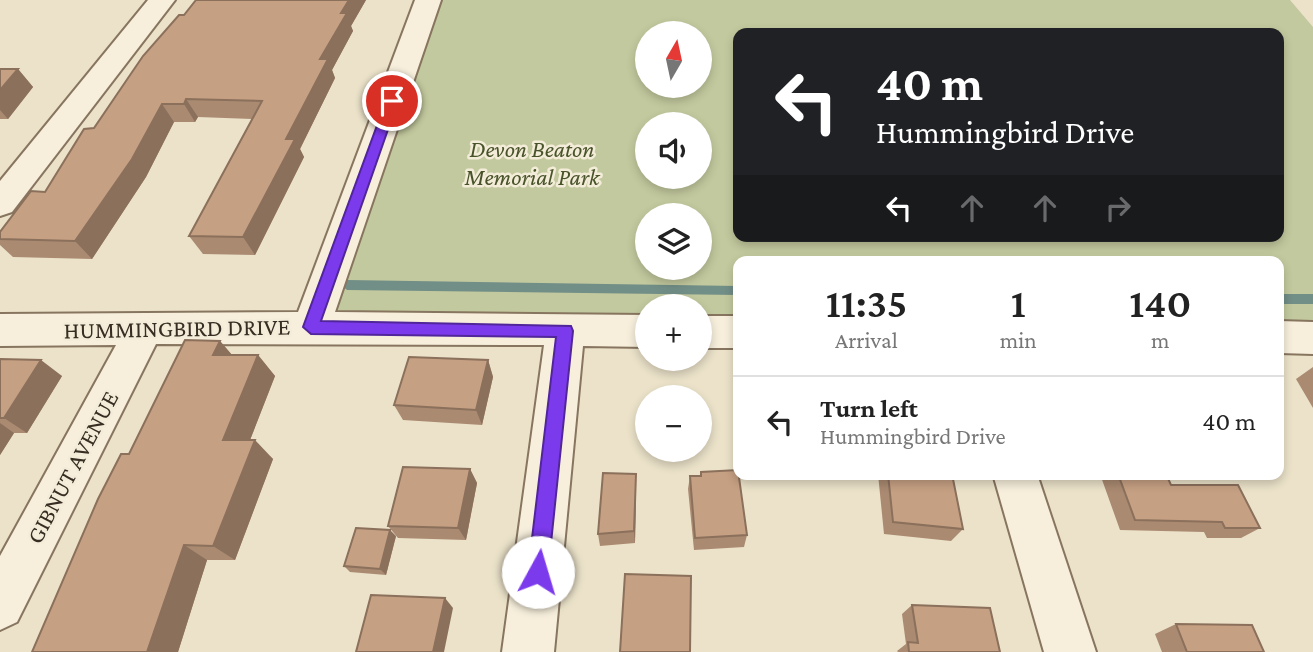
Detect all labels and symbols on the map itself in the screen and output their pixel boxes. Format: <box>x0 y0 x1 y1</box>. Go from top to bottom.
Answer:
north arrow <box>635 21 712 98</box>
pin <box>362 71 422 131</box>
park label: Devon Beaton Memorial Park <box>464 135 601 190</box>
street label: HUMMINGBIRD DRIVE <box>63 313 291 343</box>
street label: GIBNUT AVENUE <box>20 386 124 548</box>
position arrow <box>501 535 575 609</box>

